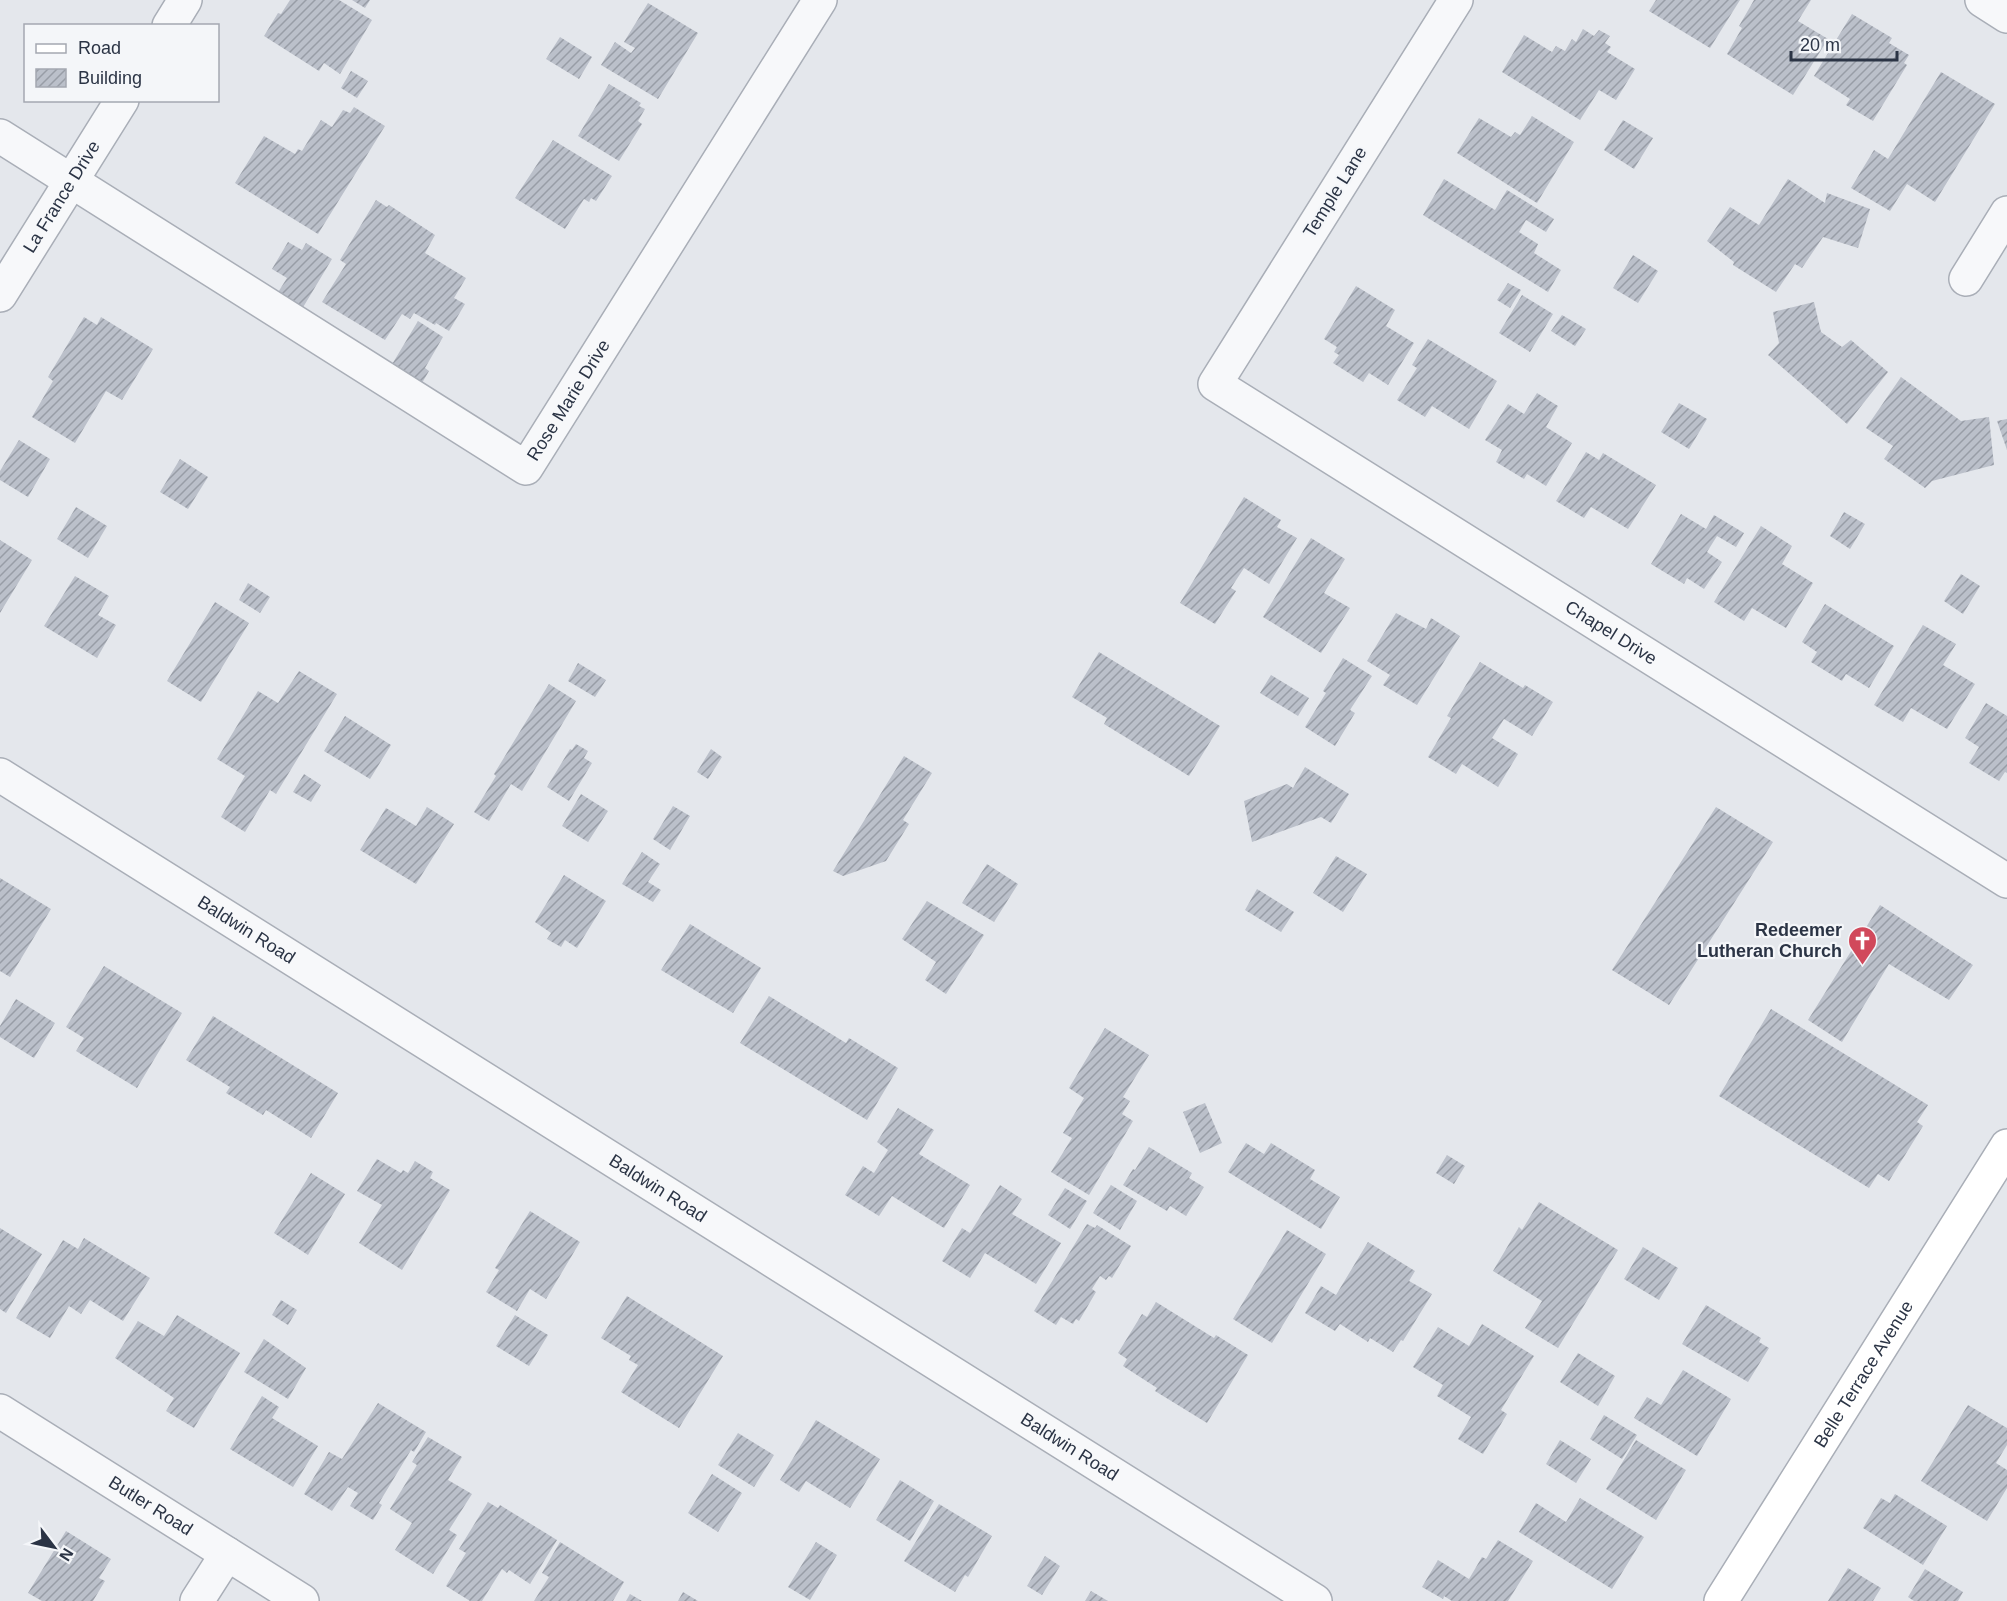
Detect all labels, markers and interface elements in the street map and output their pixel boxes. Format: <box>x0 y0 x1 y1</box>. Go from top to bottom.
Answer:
legend <box>24 24 219 102</box>
scale bar <box>1791 24 1898 62</box>
text: 20 m <box>1800 35 1840 55</box>
text: Road <box>78 38 121 58</box>
text: Building <box>78 68 142 88</box>
street label: La France Drive <box>19 137 104 256</box>
street label: Temple Lane <box>1299 143 1371 241</box>
street label: Rose Marie Drive <box>523 336 614 464</box>
street label: Chapel Drive <box>1562 596 1661 669</box>
street label: Baldwin Road <box>194 892 299 968</box>
place label: Redeemer Lutheran Church <box>1697 920 1842 961</box>
church icon: Redeemer Lutheran Church <box>1847 924 1879 966</box>
street label: Baldwin Road <box>606 1150 710 1226</box>
street label: Belle Terrace Avenue <box>1810 1297 1917 1451</box>
street label: Baldwin Road <box>1017 1409 1122 1485</box>
street label: Butler Road <box>105 1472 196 1540</box>
north arrow <box>24 1517 84 1577</box>
text: N <box>56 1545 77 1564</box>

